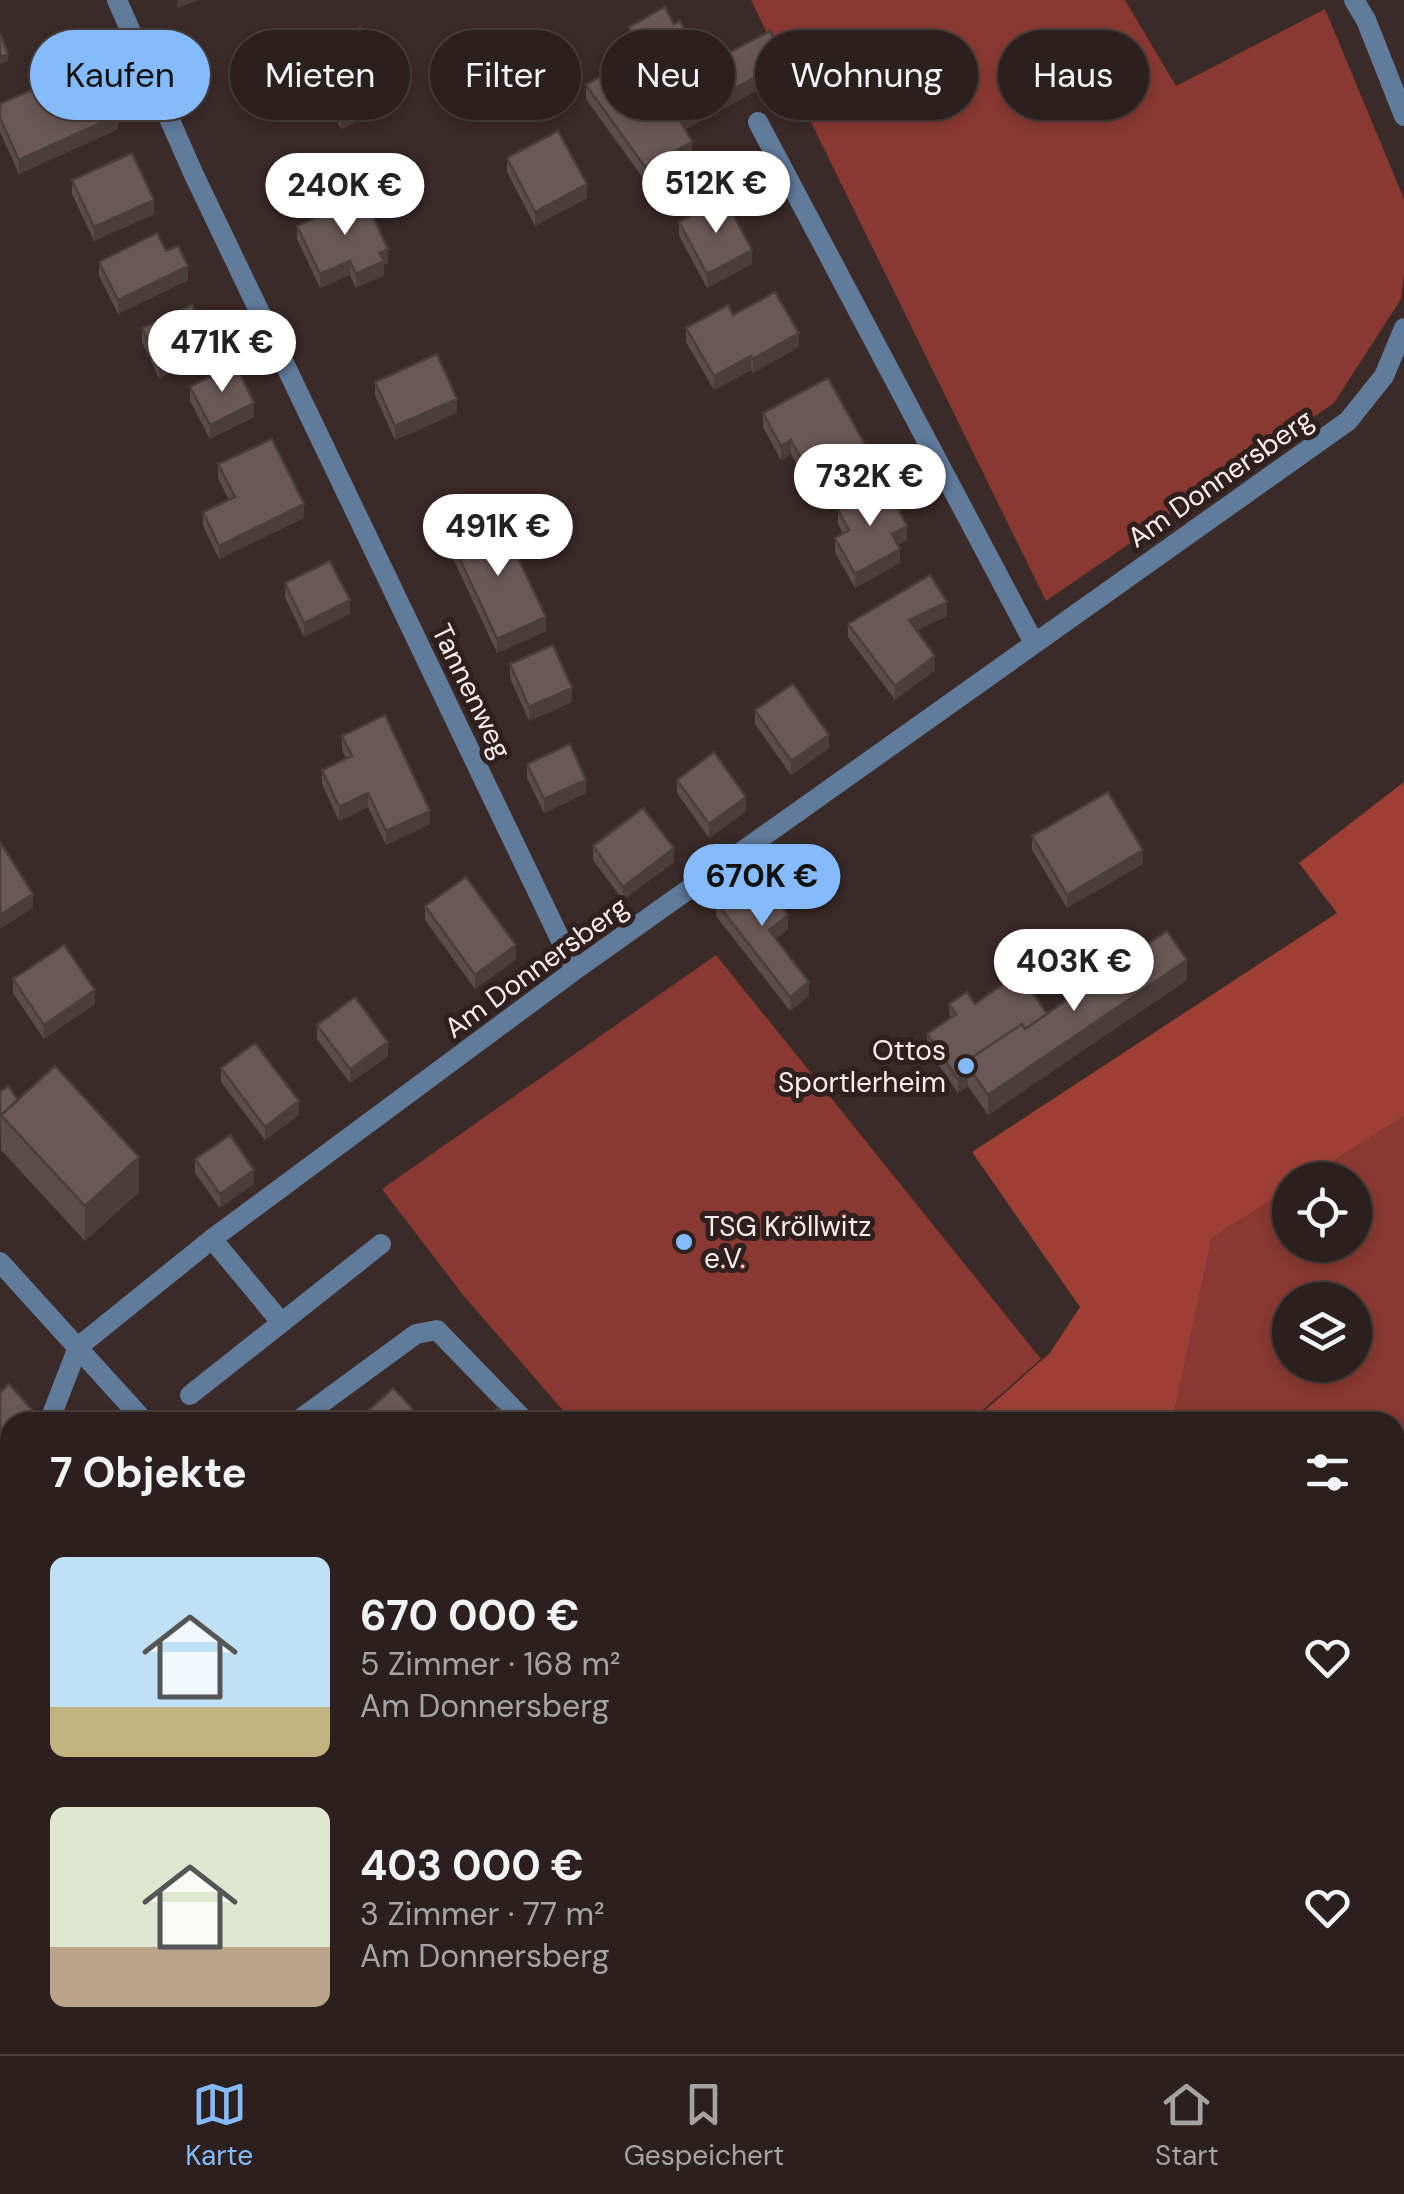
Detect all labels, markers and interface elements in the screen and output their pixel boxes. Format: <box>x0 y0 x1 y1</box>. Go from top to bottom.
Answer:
chip: Kaufen <box>30 30 210 120</box>
chip: Mieten <box>230 30 410 120</box>
chip: Filter <box>430 30 581 120</box>
chip: Neu <box>601 30 735 120</box>
chip: Wohnung <box>755 30 978 120</box>
chip: Haus <box>998 30 1149 120</box>
pin: 512K € <box>635 151 797 236</box>
pin: 240K € <box>264 153 426 238</box>
text: 512K € <box>664 162 768 204</box>
text: 240K € <box>287 164 403 206</box>
pin: 471K € <box>141 310 303 395</box>
text: 471K € <box>170 321 274 363</box>
street label: Am Donnersberg <box>1120 401 1320 556</box>
pin: 732K € <box>789 444 951 529</box>
text: 732K € <box>816 455 924 497</box>
pin: 491K € <box>417 494 579 579</box>
text: 491K € <box>445 505 551 547</box>
street label: Tannenweg <box>423 618 520 765</box>
pin: 670K € <box>681 844 843 929</box>
text: 670K € <box>705 855 819 897</box>
street label: Am Donnersberg <box>437 888 636 1047</box>
pin: 403K € <box>993 929 1155 1014</box>
text: 403K € <box>1016 940 1132 982</box>
place label: Ottos Sportlerheim <box>778 1032 946 1101</box>
marker: Ottos Sportlerheim <box>955 1055 977 1077</box>
map controls <box>1272 1162 1372 1382</box>
button: locate <box>1272 1162 1372 1262</box>
place label: TSG Kröllwitz e.V. <box>704 1208 871 1277</box>
marker: TSG Kröllwitz e.V. <box>673 1231 695 1253</box>
button: layers <box>1272 1282 1372 1382</box>
text: 7 Objekte <box>50 1445 247 1500</box>
icon: filters <box>1300 1445 1355 1500</box>
text: 670 000 € <box>360 1588 580 1643</box>
icon: home <box>130 1597 250 1717</box>
icon: heart <box>1300 1630 1355 1685</box>
text: 5 Zimmer · 168 m² <box>360 1643 621 1685</box>
text: Am Donnersberg <box>360 1685 610 1727</box>
text: 403 000 € <box>360 1838 584 1893</box>
icon: home <box>130 1847 250 1967</box>
icon: heart <box>1300 1880 1355 1935</box>
text: 3 Zimmer · 77 m² <box>360 1893 605 1935</box>
text: Am Donnersberg <box>360 1935 610 1977</box>
tab: Karte <box>185 2077 253 2174</box>
tab: Gespeichert <box>624 2077 784 2174</box>
tab: Start <box>1155 2077 1219 2174</box>

